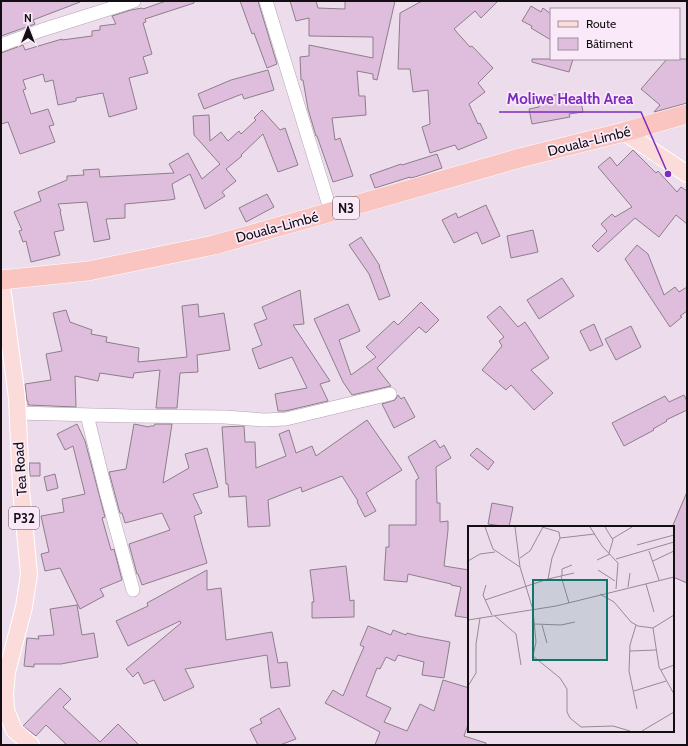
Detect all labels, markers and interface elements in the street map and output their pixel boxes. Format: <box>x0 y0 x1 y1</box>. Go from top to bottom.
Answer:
north arrow <box>8 8 48 48</box>
legend <box>550 8 680 60</box>
text: N <box>24 11 32 25</box>
text: Route <box>586 16 616 31</box>
text: Bâtiment <box>586 36 633 51</box>
callout: Moliwe Health Area <box>499 85 641 112</box>
text: Moliwe Health Area <box>507 90 634 108</box>
street label: Douala-Limbé <box>546 122 632 160</box>
road number: N3 <box>333 197 359 219</box>
street label: Douala-Limbé <box>234 207 320 247</box>
street label: Tea Road <box>9 442 31 496</box>
road number: P32 <box>9 507 39 529</box>
inset map <box>468 526 674 732</box>

